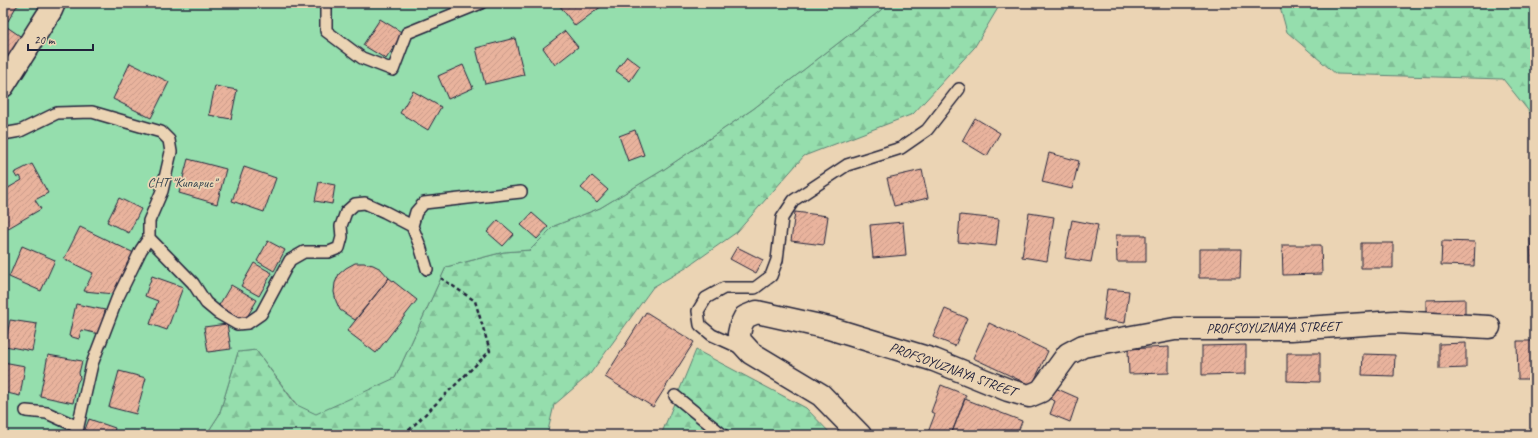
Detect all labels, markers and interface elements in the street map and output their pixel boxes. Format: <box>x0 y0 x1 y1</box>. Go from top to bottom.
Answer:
scale bar <box>28 26 93 52</box>
text: 20 m <box>34 32 56 48</box>
park label: СНТ "Кипарис" <box>148 174 219 191</box>
street label: PROFSOYUZNAYA STREET <box>1206 318 1344 337</box>
street label: PROFSOYUZNAYA STREET <box>887 339 1022 402</box>

